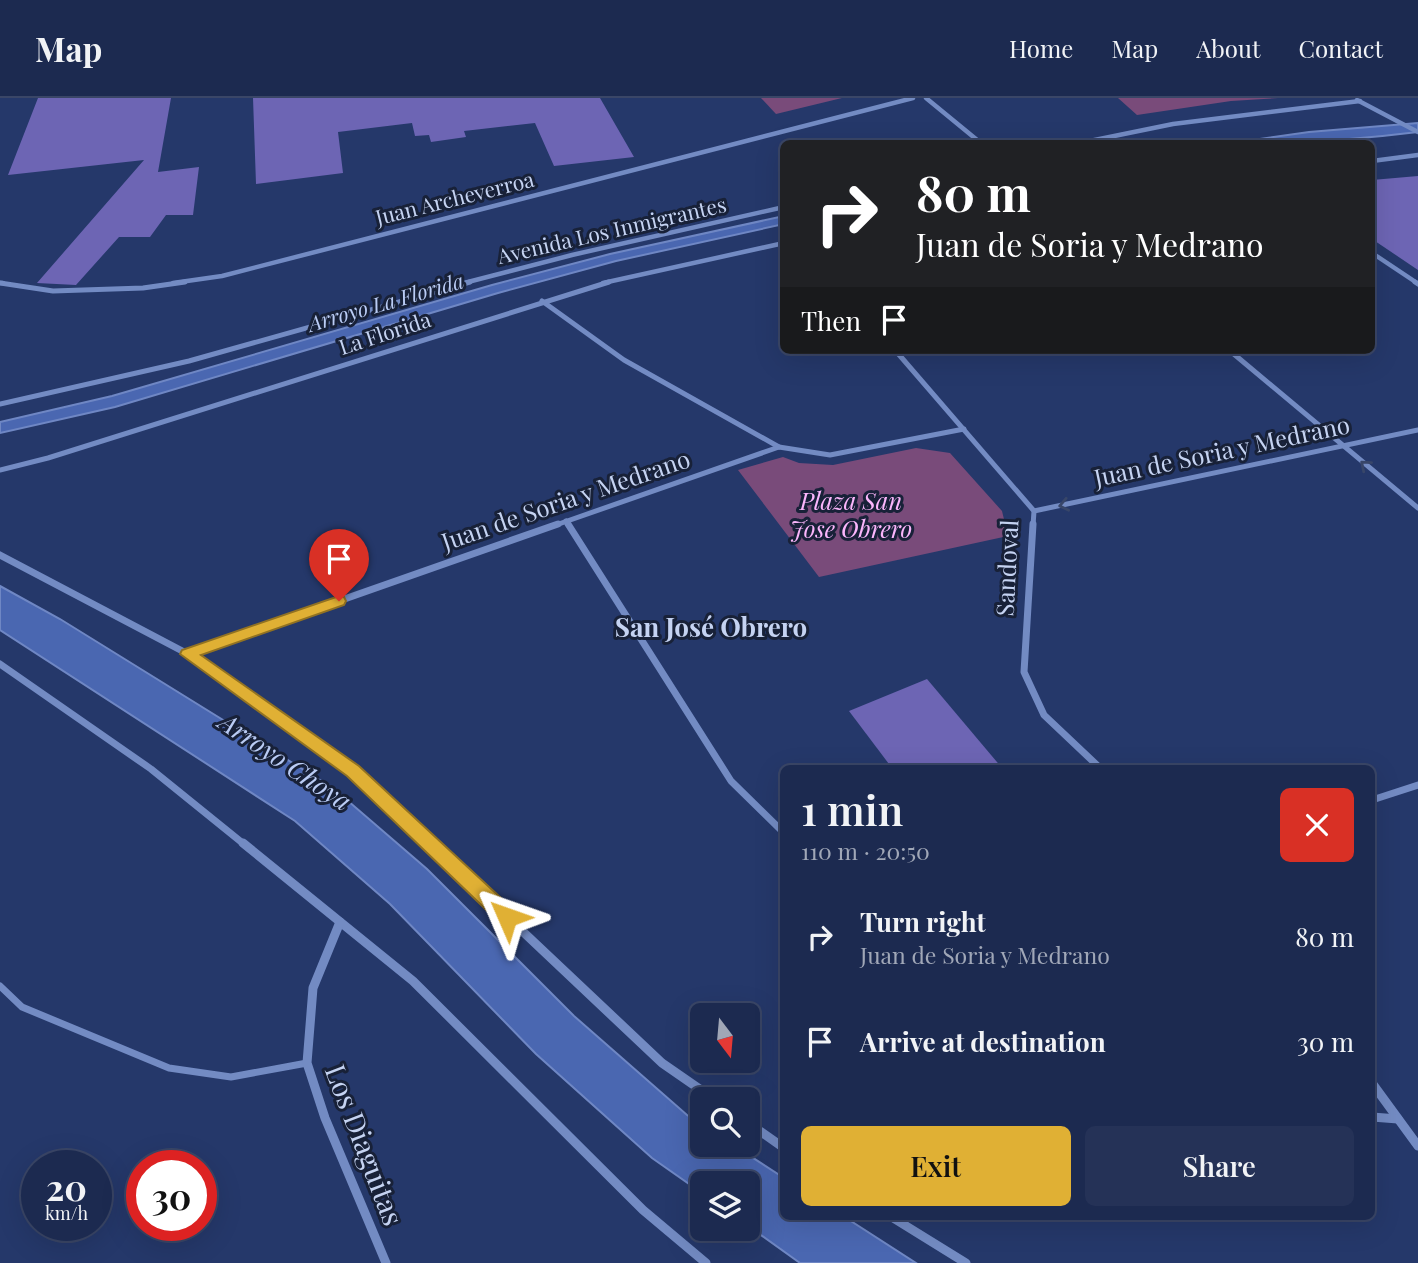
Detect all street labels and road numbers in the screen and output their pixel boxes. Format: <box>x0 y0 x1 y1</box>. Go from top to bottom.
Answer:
street label: Juan Archeverroa <box>371 164 537 231</box>
street label: Avenida Los Inmigrantes <box>493 189 729 269</box>
street label: La Florida <box>336 307 434 361</box>
street label: Juan de Soria y Medrano <box>1090 407 1352 493</box>
street label: Juan de Soria y Medrano <box>436 442 694 557</box>
street label: Sandoval <box>987 519 1025 617</box>
street label: Los Diaguitas <box>318 1059 413 1230</box>

